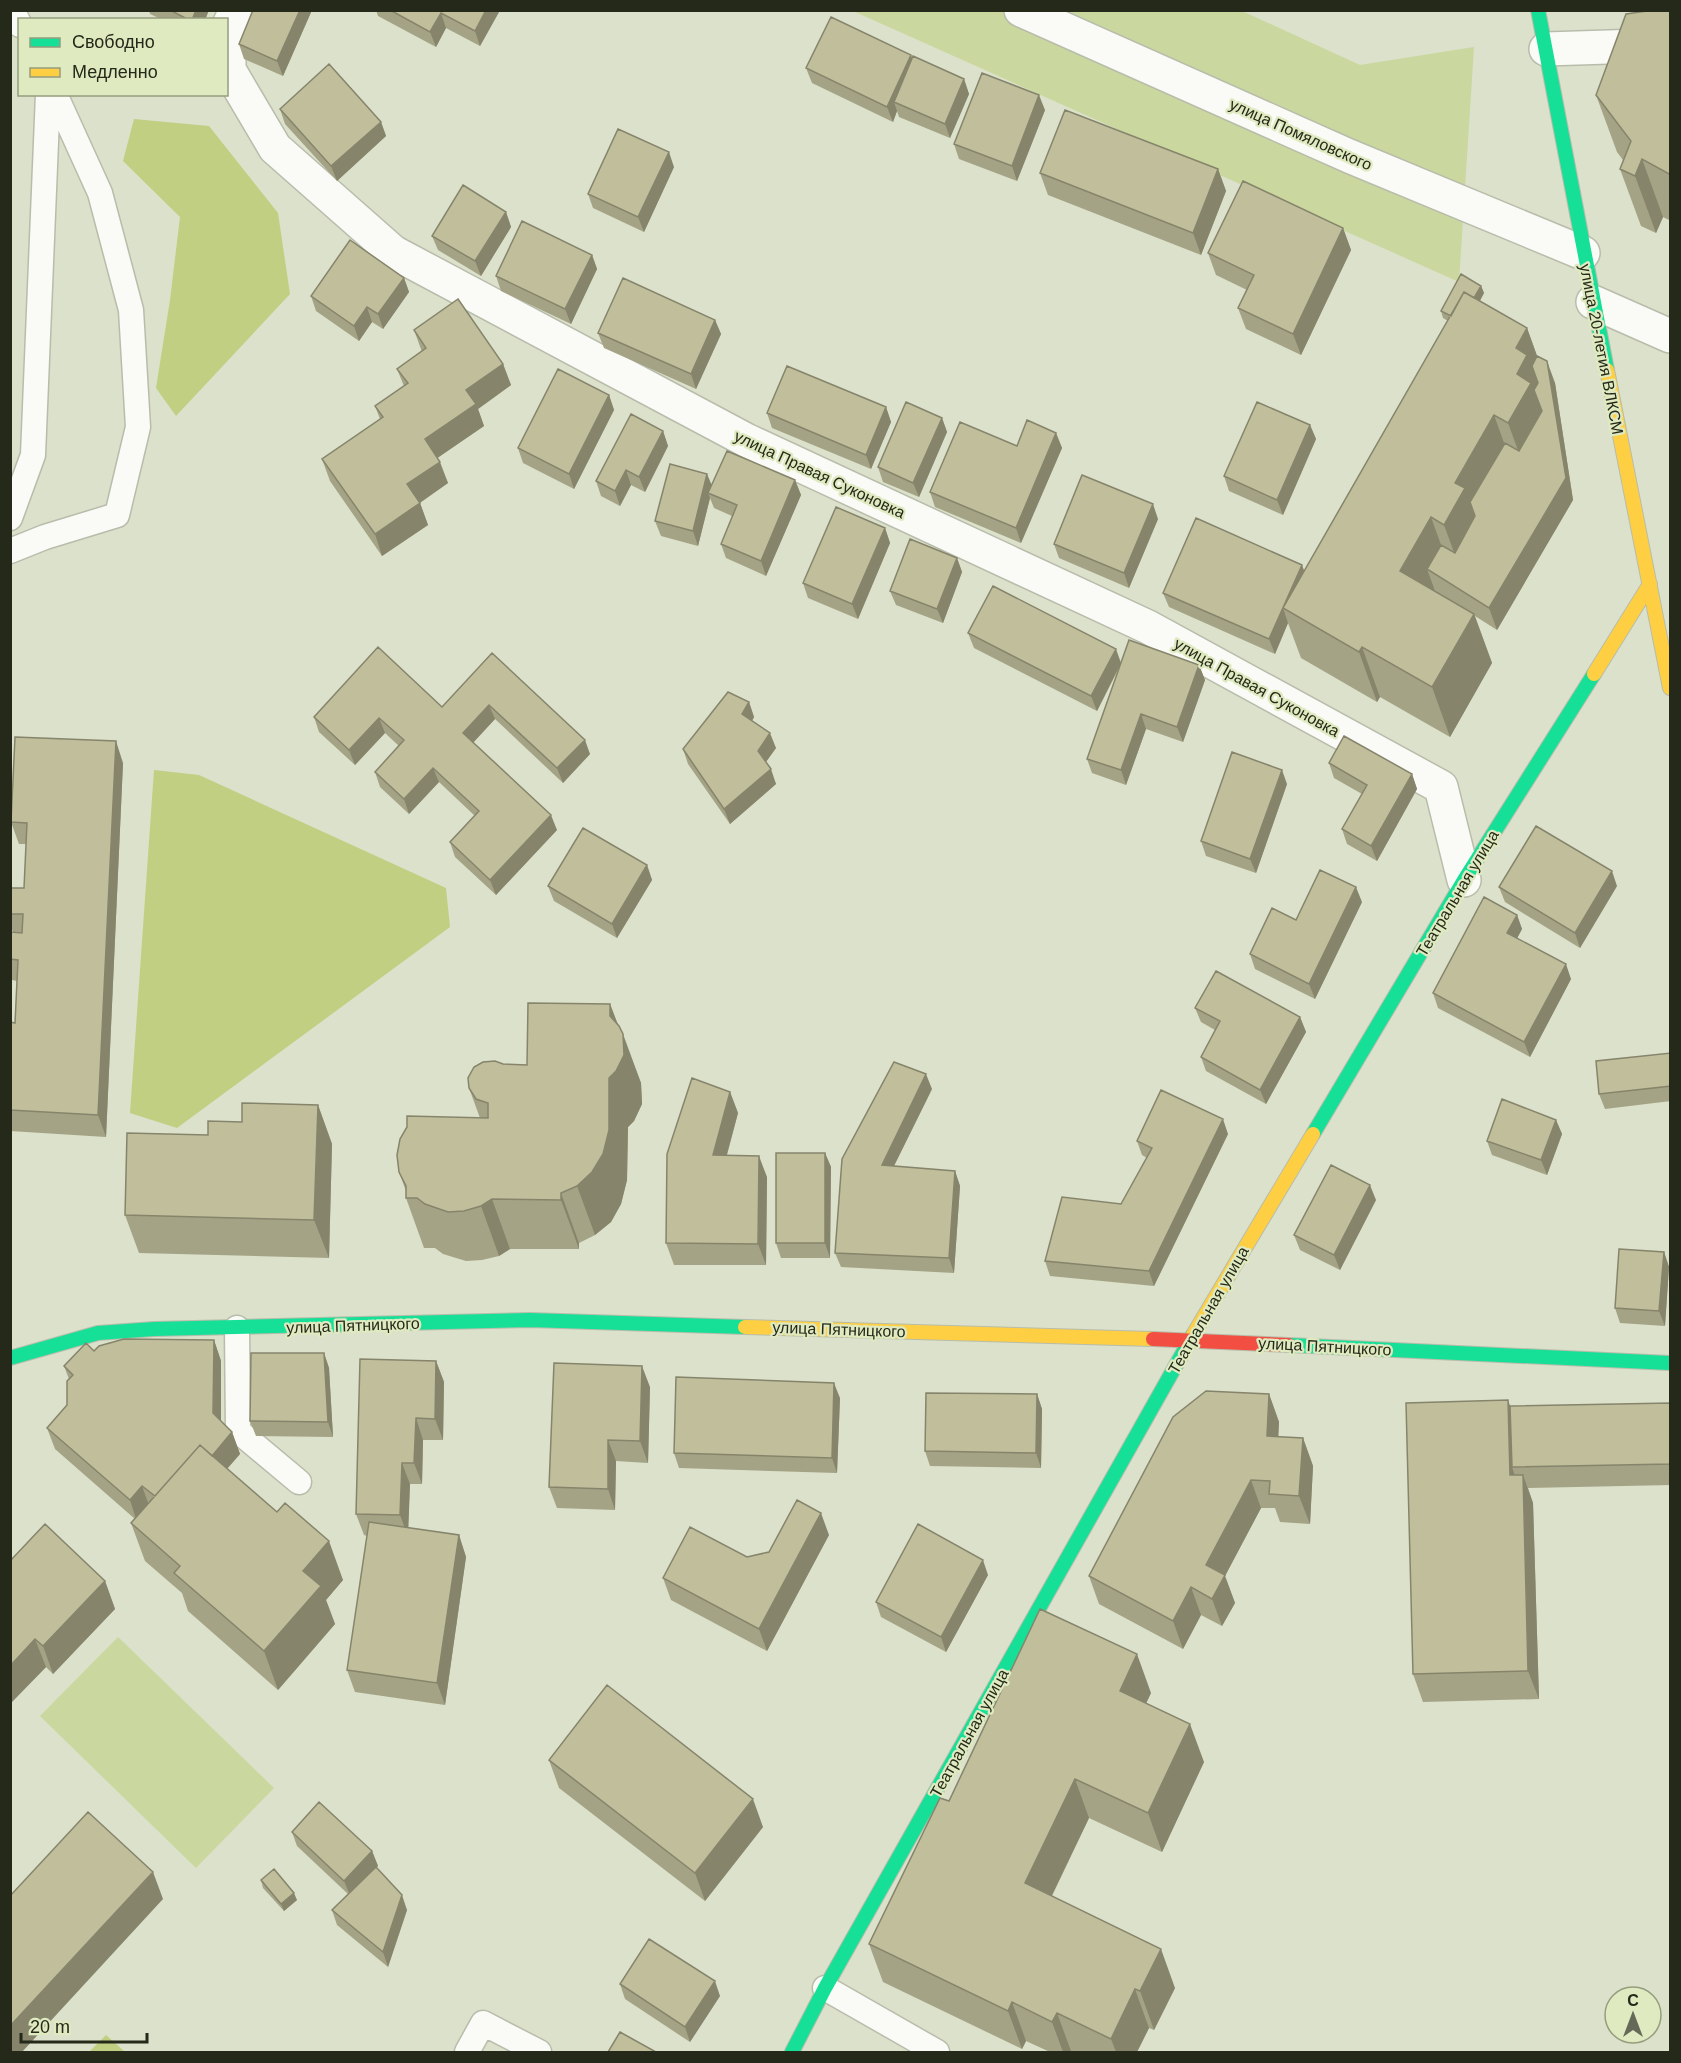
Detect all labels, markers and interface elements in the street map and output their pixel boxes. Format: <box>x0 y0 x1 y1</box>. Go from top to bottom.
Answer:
legend <box>18 18 228 96</box>
text: Свободно <box>72 32 155 52</box>
text: Медленно <box>72 62 158 82</box>
street label: улица Помяловского <box>1227 95 1375 174</box>
street label: улица 20-летия ВЛКСМ <box>1577 262 1626 436</box>
street label: улица Правая Суконовка <box>732 427 908 522</box>
street label: улица Правая Суконовка <box>1171 635 1342 740</box>
street label: Театральная улица <box>1413 827 1502 959</box>
street label: Театральная улица <box>1165 1244 1252 1377</box>
street label: улица Пятницкого <box>286 1315 420 1336</box>
street label: улица Пятницкого <box>772 1319 906 1340</box>
street label: улица Пятницкого <box>1258 1335 1392 1358</box>
street label: Театральная улица <box>927 1666 1012 1800</box>
north arrow <box>1603 1985 1663 2045</box>
text: С <box>1627 1992 1639 2009</box>
scale bar <box>21 2006 147 2044</box>
text: 20 m <box>30 2017 70 2037</box>

